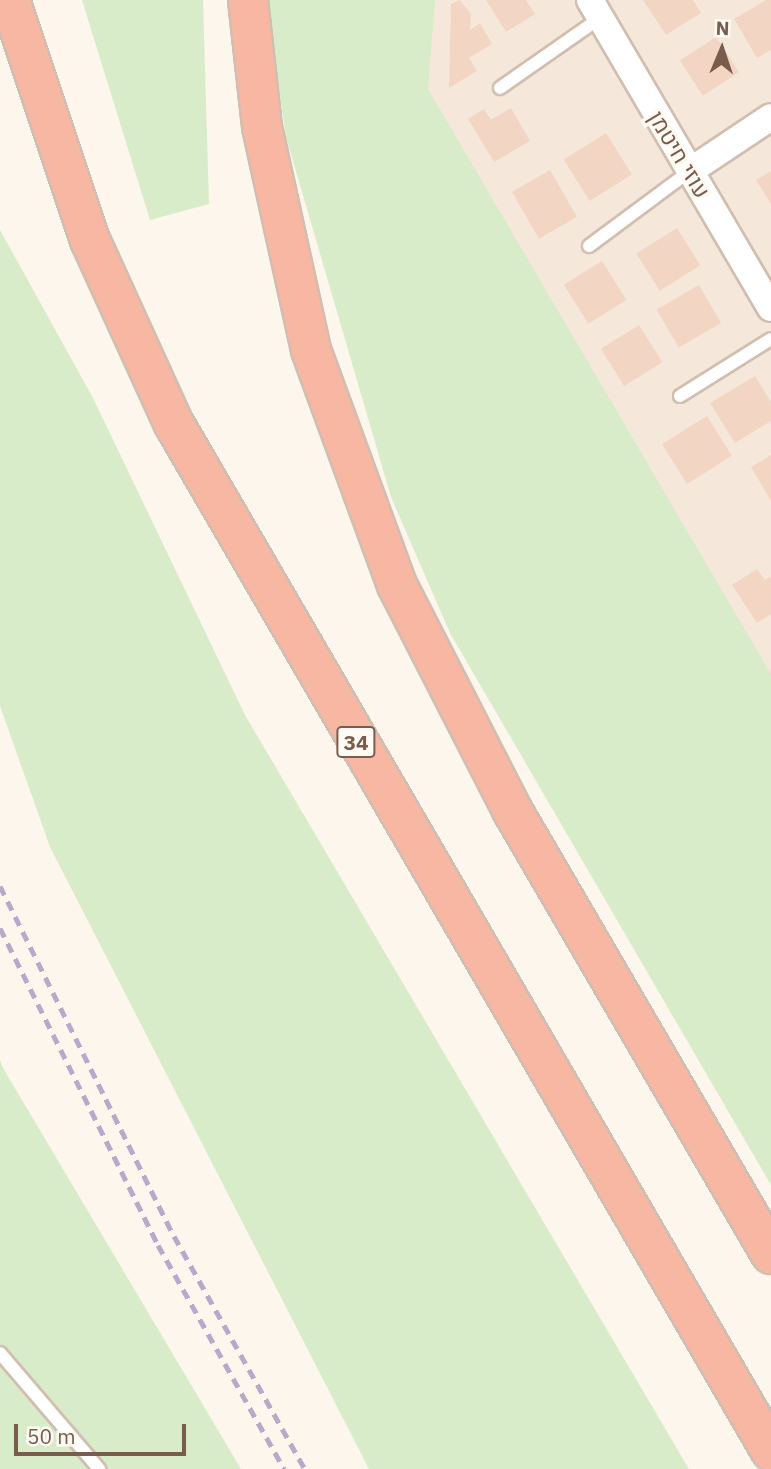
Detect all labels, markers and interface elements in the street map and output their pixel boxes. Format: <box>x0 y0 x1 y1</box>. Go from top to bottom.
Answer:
north arrow <box>687 14 757 84</box>
text: N <box>715 16 730 40</box>
street label: עוזי חיטמן <box>643 105 717 203</box>
road number: 34 <box>335 724 377 760</box>
scale bar <box>18 1410 189 1454</box>
text: 50 m <box>27 1422 76 1450</box>

